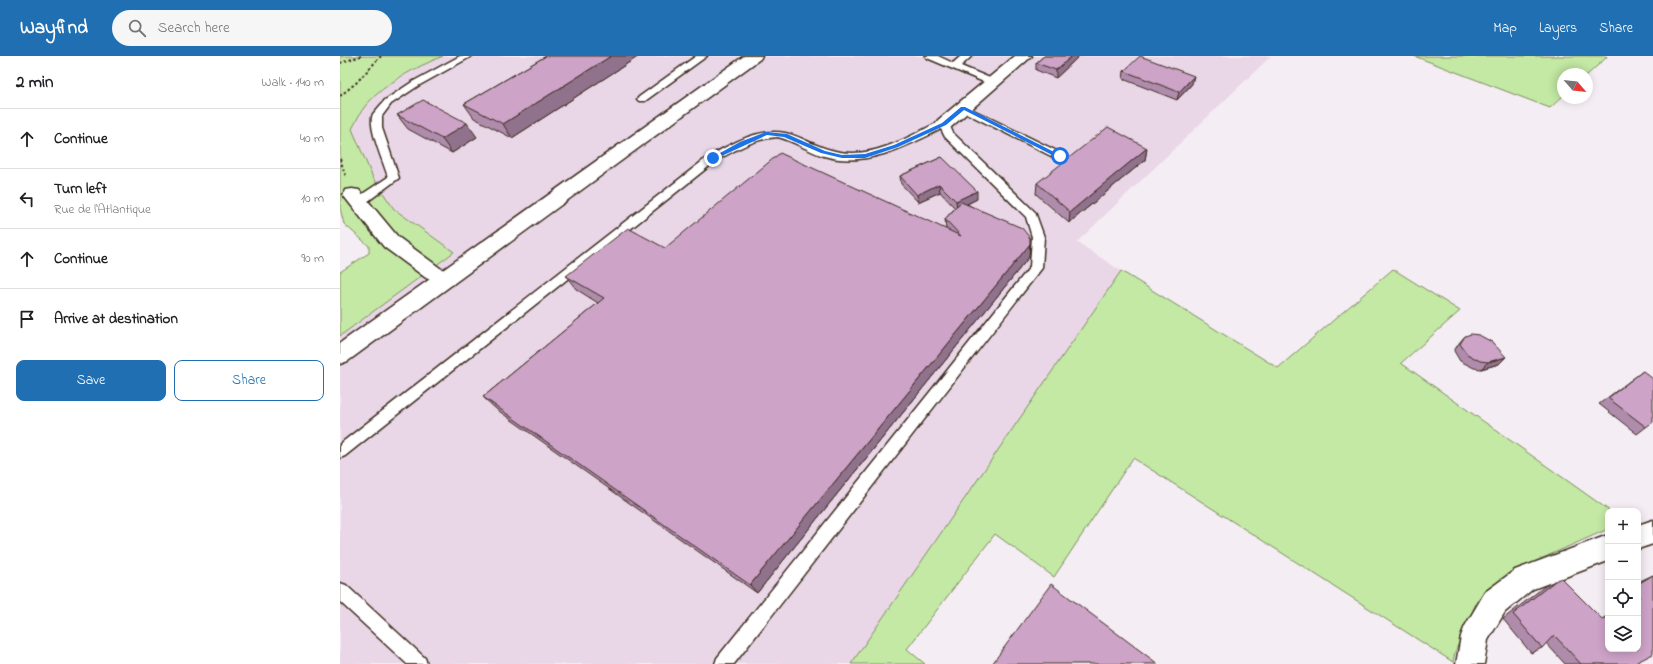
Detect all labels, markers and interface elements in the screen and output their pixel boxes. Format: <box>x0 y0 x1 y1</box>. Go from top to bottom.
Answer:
search box <box>112 10 392 46</box>
text: Wayfind <box>20 15 88 42</box>
icon: search <box>126 17 148 39</box>
text: Search here <box>158 17 230 39</box>
text: Map <box>1493 18 1517 39</box>
text: Layers <box>1539 18 1577 39</box>
text: Share <box>1599 18 1633 39</box>
north arrow <box>1557 68 1593 104</box>
text: 2 min <box>16 70 53 95</box>
text: Walk · 140 m <box>261 73 324 92</box>
icon: ahead <box>16 128 38 150</box>
text: Continue <box>54 128 108 150</box>
text: 40 m <box>300 129 324 148</box>
route start <box>1051 147 1069 165</box>
route end <box>704 149 722 167</box>
text: Turn left <box>54 178 107 200</box>
icon: left <box>16 188 38 210</box>
text: 10 m <box>301 189 324 208</box>
text: Rue de l'Atlantique <box>54 200 151 219</box>
icon: ahead <box>16 248 38 270</box>
text: Continue <box>54 248 108 270</box>
text: 90 m <box>301 249 324 268</box>
icon: arrive <box>16 308 38 330</box>
text: Arrive at destination <box>54 308 178 330</box>
button: Save <box>16 360 166 401</box>
button: Share <box>174 360 324 401</box>
map controls <box>1605 508 1641 652</box>
button: + <box>1605 508 1641 544</box>
button: − <box>1605 544 1641 580</box>
button: locate <box>1605 580 1641 616</box>
button: layers <box>1605 616 1641 652</box>

